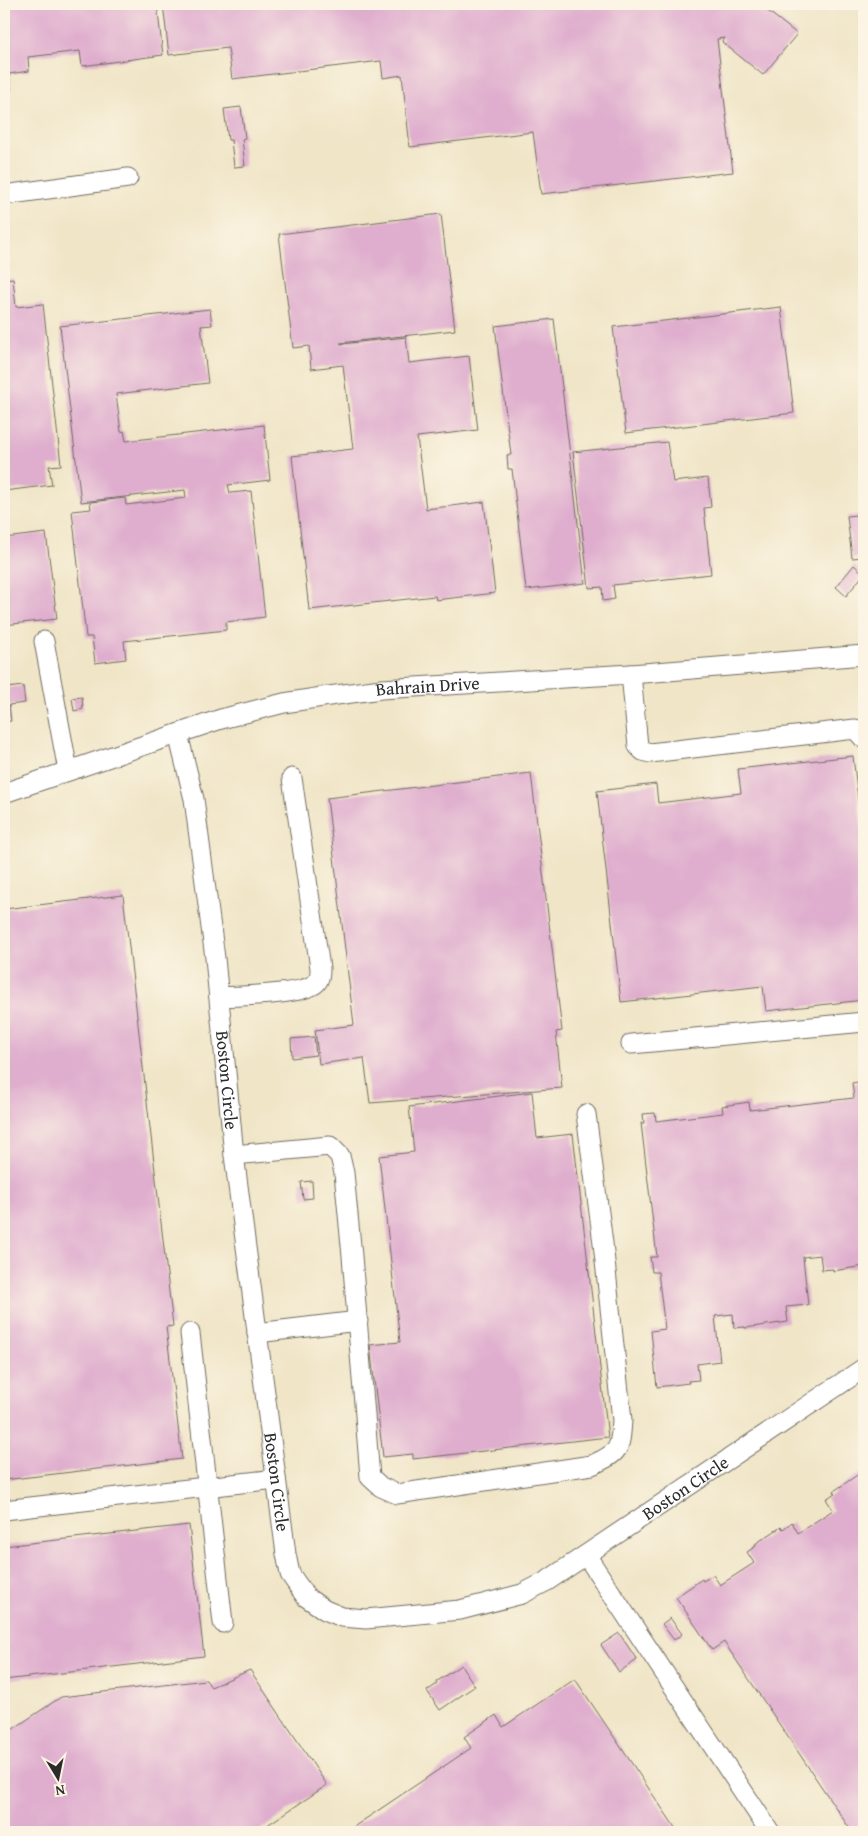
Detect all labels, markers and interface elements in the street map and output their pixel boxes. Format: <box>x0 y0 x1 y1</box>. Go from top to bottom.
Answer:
street label: Bahrain Drive <box>374 669 480 703</box>
street label: Boston Circle <box>209 1029 245 1131</box>
street label: Boston Circle <box>257 1431 297 1533</box>
street label: Boston Circle <box>636 1449 734 1526</box>
north arrow <box>32 1754 82 1804</box>
text: N <box>53 1780 67 1802</box>

